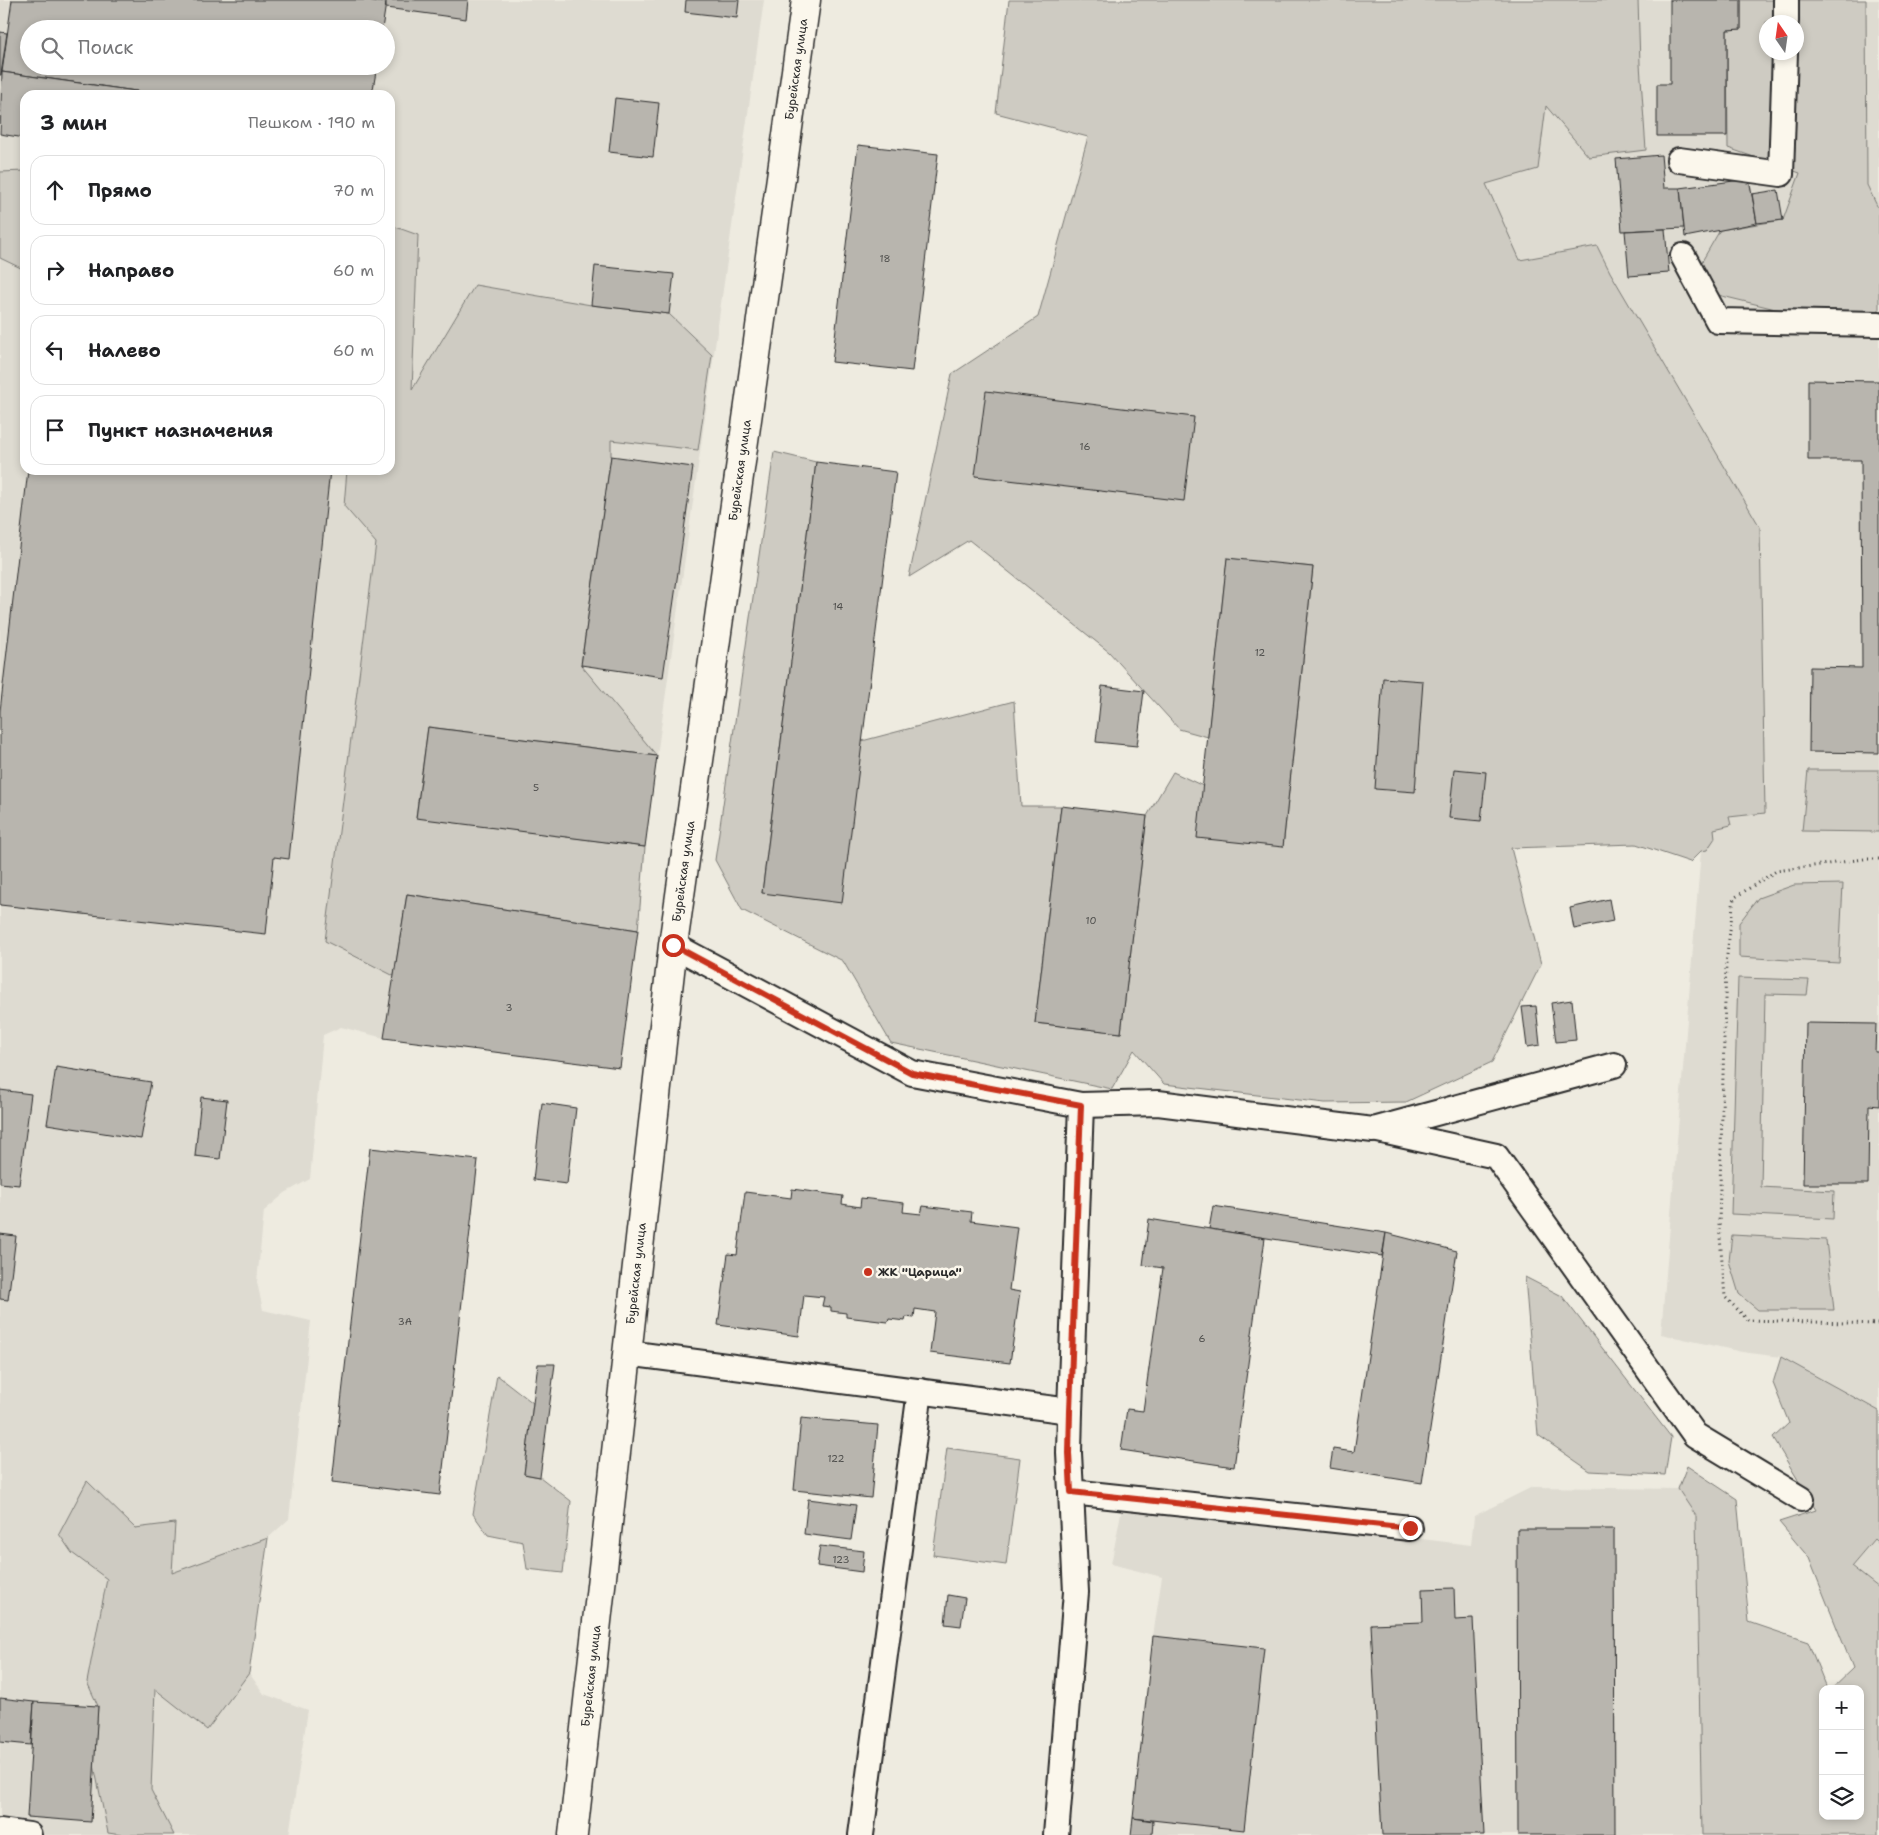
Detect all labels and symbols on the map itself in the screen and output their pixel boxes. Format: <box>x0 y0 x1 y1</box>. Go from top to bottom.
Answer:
north arrow <box>1759 15 1804 60</box>
street label: Бурейская улица <box>781 17 811 121</box>
house number: 18 <box>879 252 891 265</box>
street label: Бурейская улица <box>725 418 755 522</box>
house number: 16 <box>1080 440 1090 453</box>
house number: 14 <box>833 600 843 613</box>
house number: 12 <box>1255 646 1265 659</box>
house number: 5 <box>533 781 539 794</box>
street label: Бурейская улица <box>668 819 698 923</box>
house number: 10 <box>1086 914 1096 927</box>
route start <box>662 934 685 957</box>
house number: 3 <box>506 1001 513 1014</box>
street label: Бурейская улица <box>622 1221 650 1325</box>
place label: ЖК "Царица" <box>878 1264 962 1280</box>
marker: ЖК "Царица" <box>862 1266 874 1278</box>
house number: 3А <box>398 1315 412 1328</box>
house number: 6 <box>1199 1332 1206 1345</box>
house number: 122 <box>827 1452 845 1465</box>
route end <box>1399 1517 1422 1540</box>
house number: 123 <box>832 1553 850 1566</box>
street label: Бурейская улица <box>577 1624 605 1728</box>

